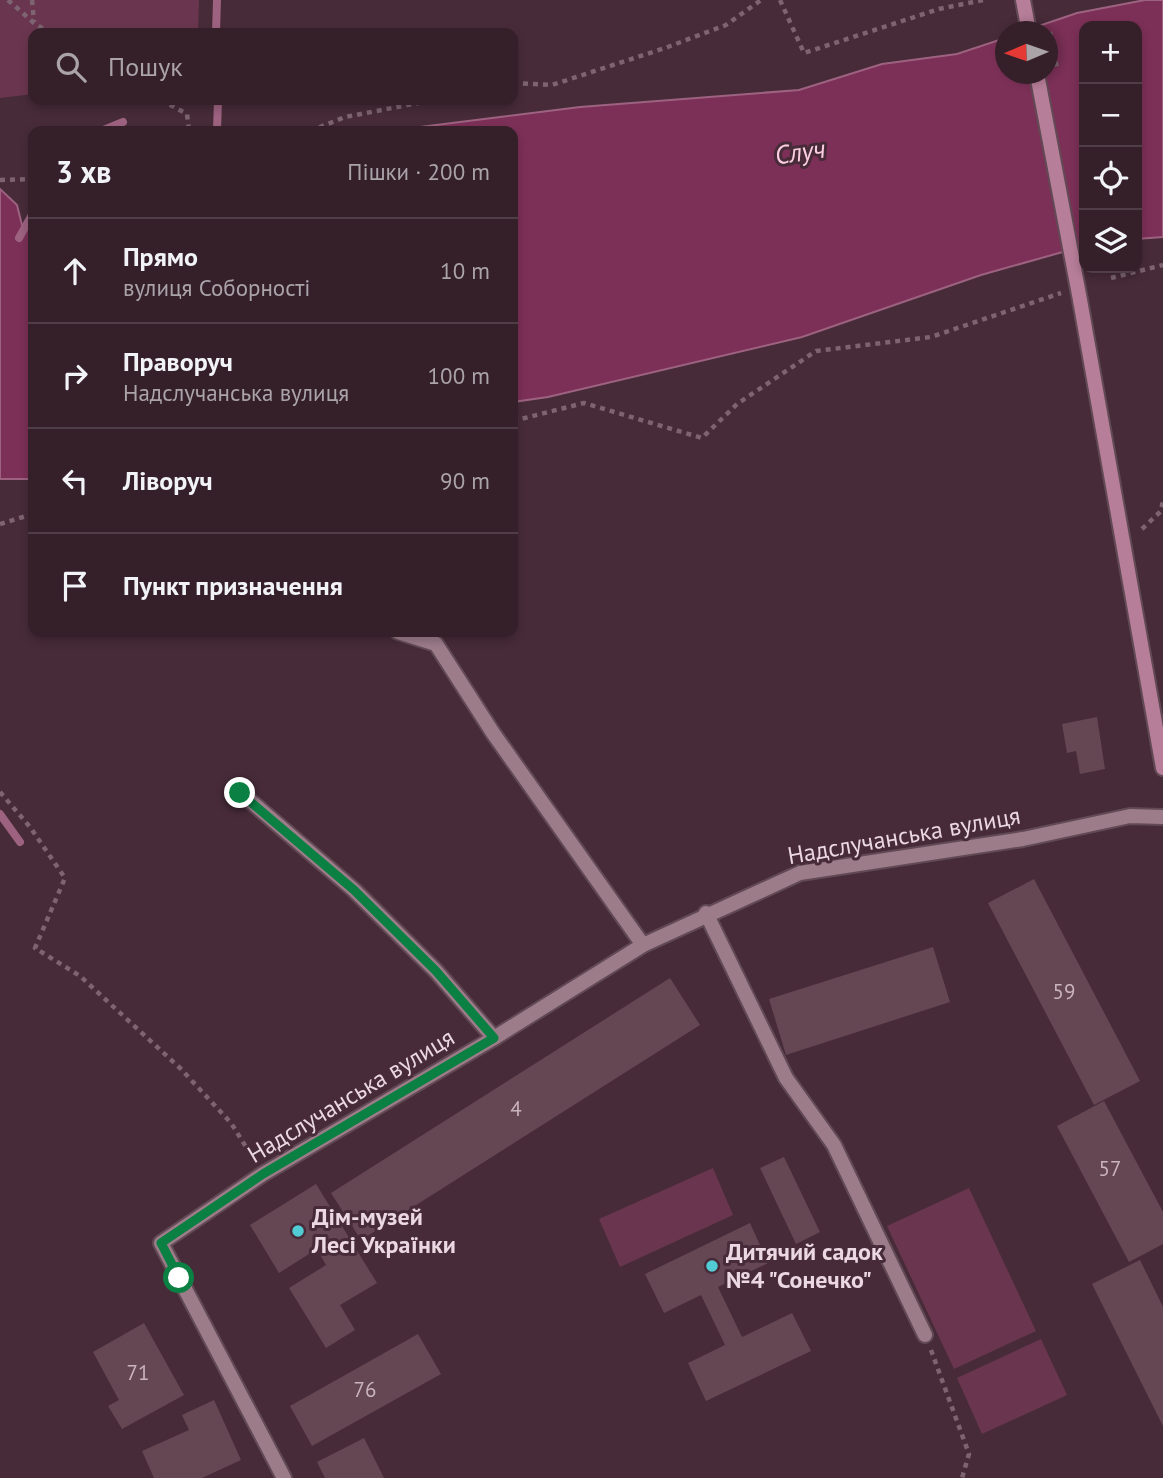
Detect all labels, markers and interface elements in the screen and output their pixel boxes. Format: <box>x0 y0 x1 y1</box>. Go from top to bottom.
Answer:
north arrow <box>995 21 1058 84</box>
map controls <box>1079 21 1142 273</box>
button: + <box>1079 21 1142 84</box>
search box <box>28 28 518 105</box>
icon: search <box>52 48 90 86</box>
text: Пошук <box>108 50 183 83</box>
button: − <box>1079 84 1142 147</box>
water label: Случ <box>773 132 827 171</box>
button: locate <box>1079 147 1142 210</box>
text: 3 хв <box>56 152 112 191</box>
text: Пішки · 200 m <box>347 157 490 186</box>
button: layers <box>1079 210 1142 273</box>
text: Прямо <box>123 240 198 273</box>
icon: ahead <box>56 252 94 290</box>
text: 10 m <box>440 256 490 285</box>
text: вулиця Соборності <box>123 273 311 302</box>
text: Праворуч <box>123 345 233 378</box>
icon: right <box>56 357 94 395</box>
text: 100 m <box>428 361 490 390</box>
text: Надслучанська вулиця <box>123 378 349 407</box>
icon: left <box>56 462 94 500</box>
text: Ліворуч <box>123 464 213 497</box>
text: 90 m <box>440 466 490 495</box>
icon: arrive <box>56 567 94 605</box>
text: Пункт призначення <box>123 569 343 602</box>
route end <box>224 777 255 808</box>
street label: Надслучанська вулиця <box>785 800 1023 871</box>
house number: 59 <box>1053 978 1075 1005</box>
street label: Надслучанська вулиця <box>242 1022 460 1170</box>
house number: 4 <box>510 1095 522 1122</box>
house number: 57 <box>1099 1155 1121 1182</box>
place label: Дім-музей Лесі Українки <box>311 1201 456 1260</box>
marker: Дім-музей Лесі Українки <box>290 1223 306 1239</box>
place label: Дитячий садок №4 "Сонечко" <box>726 1236 883 1295</box>
marker: Дитячий садок №4 "Сонечко" <box>704 1258 720 1274</box>
route start <box>163 1262 194 1293</box>
house number: 71 <box>127 1359 149 1386</box>
house number: 76 <box>354 1376 376 1403</box>

